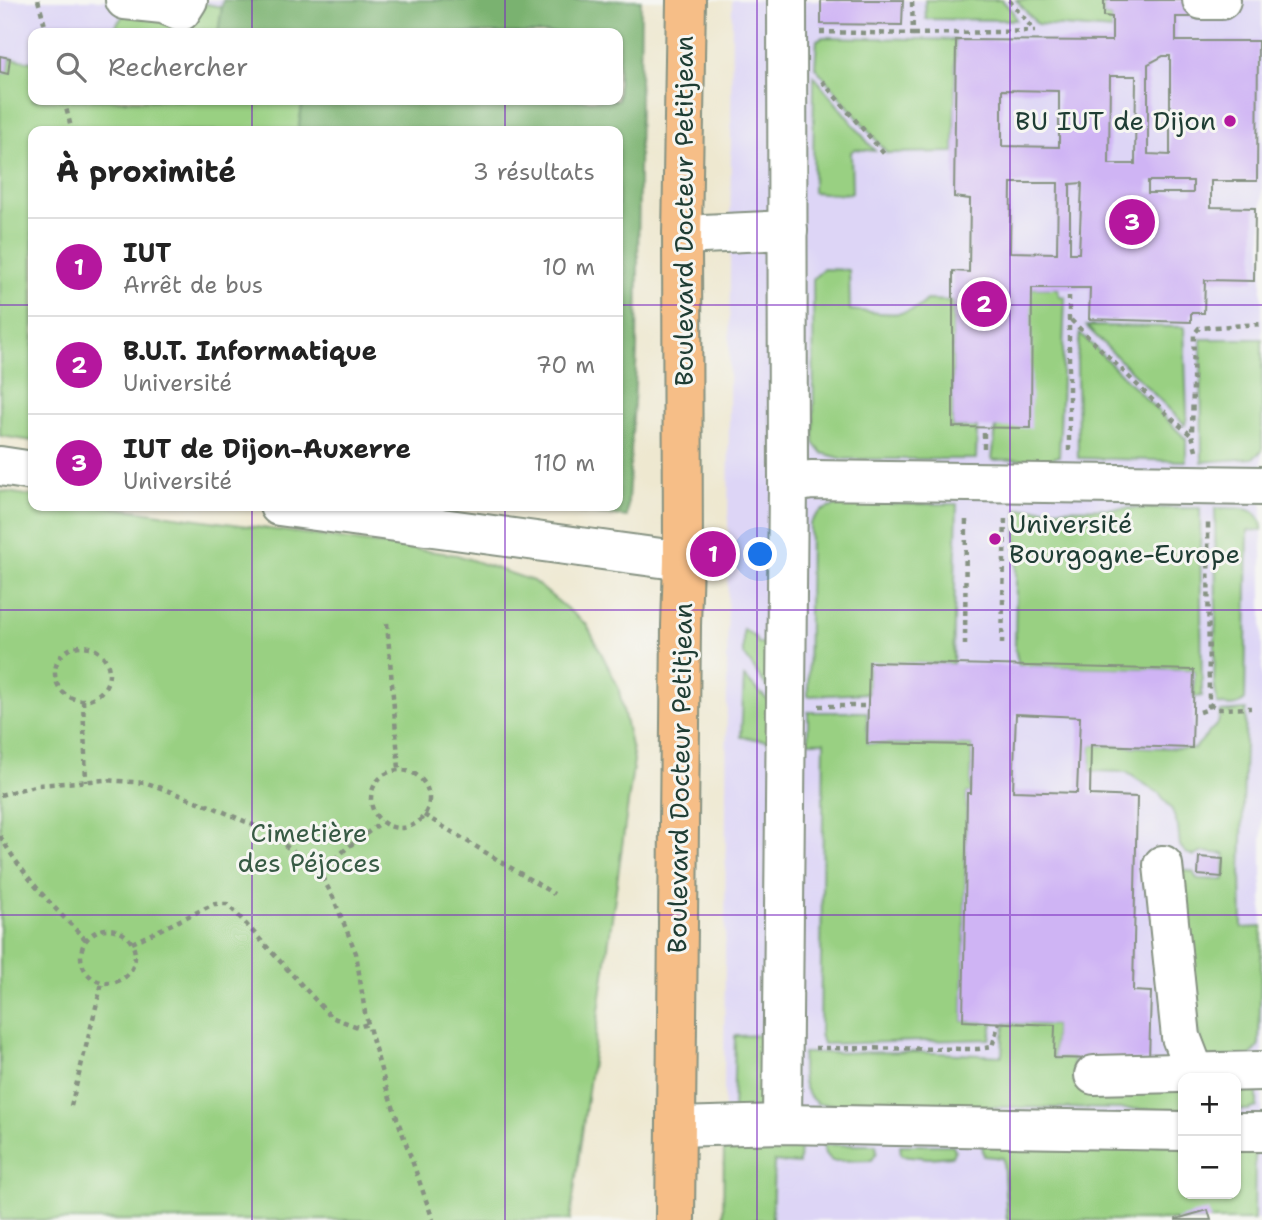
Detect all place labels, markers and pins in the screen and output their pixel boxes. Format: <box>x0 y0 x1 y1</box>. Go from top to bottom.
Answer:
place label: BU IUT de Dijon <box>1015 103 1216 138</box>
marker: BU IUT de Dijon <box>1222 113 1238 129</box>
pin: 3 <box>1109 196 1155 248</box>
pin: 2 <box>961 278 1007 330</box>
place label: Université Bourgogne-Europe <box>1009 506 1240 571</box>
pin: 1 <box>690 528 736 580</box>
marker: Université Bourgogne-Europe <box>987 531 1003 547</box>

